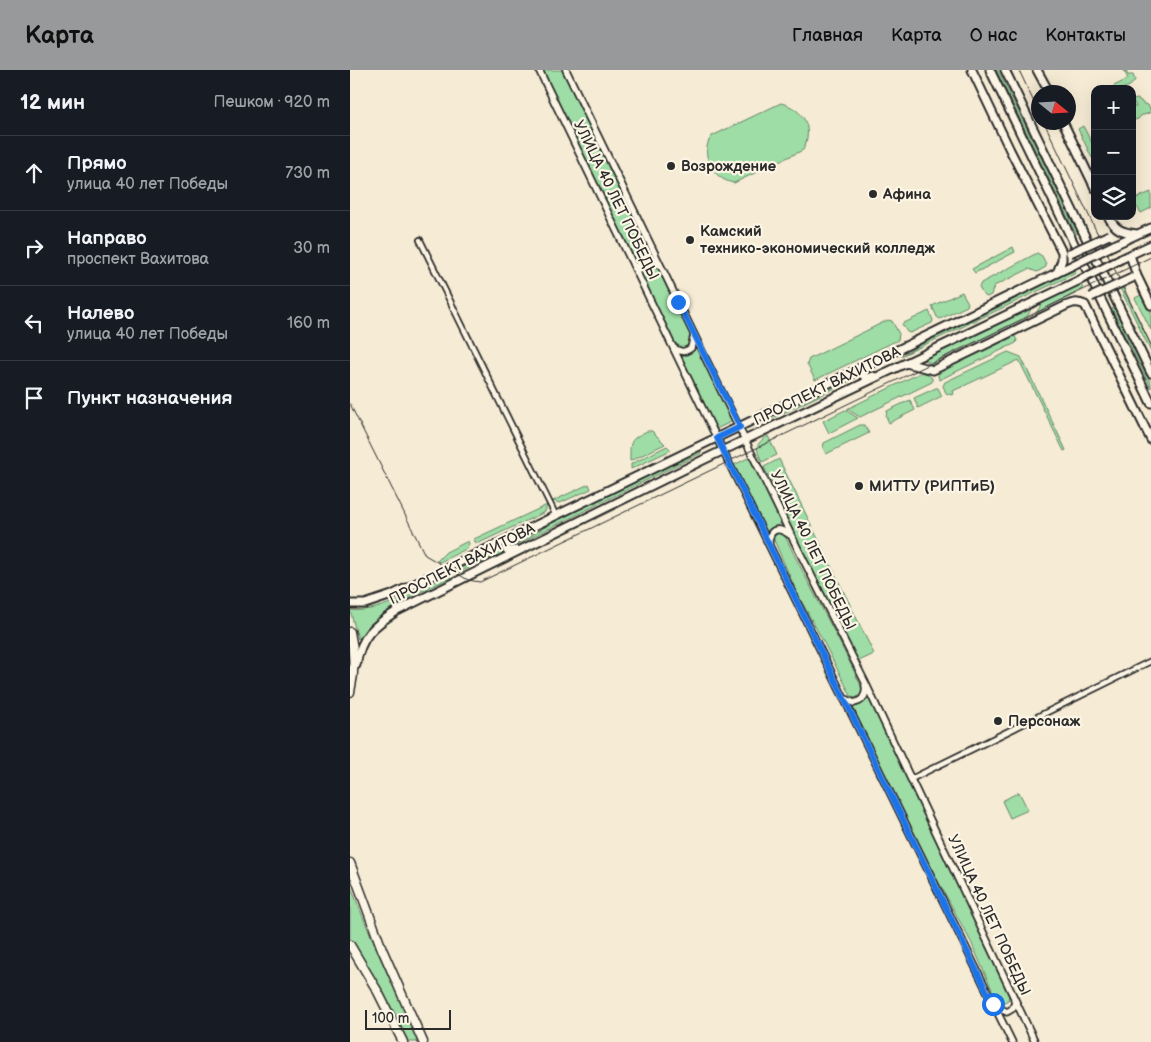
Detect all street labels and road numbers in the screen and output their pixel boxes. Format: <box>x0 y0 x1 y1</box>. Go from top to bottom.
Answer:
street label: УЛИЦА 40 ЛЕТ ПОБЕДЫ <box>569 117 663 283</box>
street label: ПРОСПЕКТ ВАХИТОВА <box>750 342 904 430</box>
street label: УЛИЦА 40 ЛЕТ ПОБЕДЫ <box>766 467 860 633</box>
street label: ПРОСПЕКТ ВАХИТОВА <box>386 519 539 609</box>
street label: УЛИЦА 40 ЛЕТ ПОБЕДЫ <box>943 831 1035 999</box>

